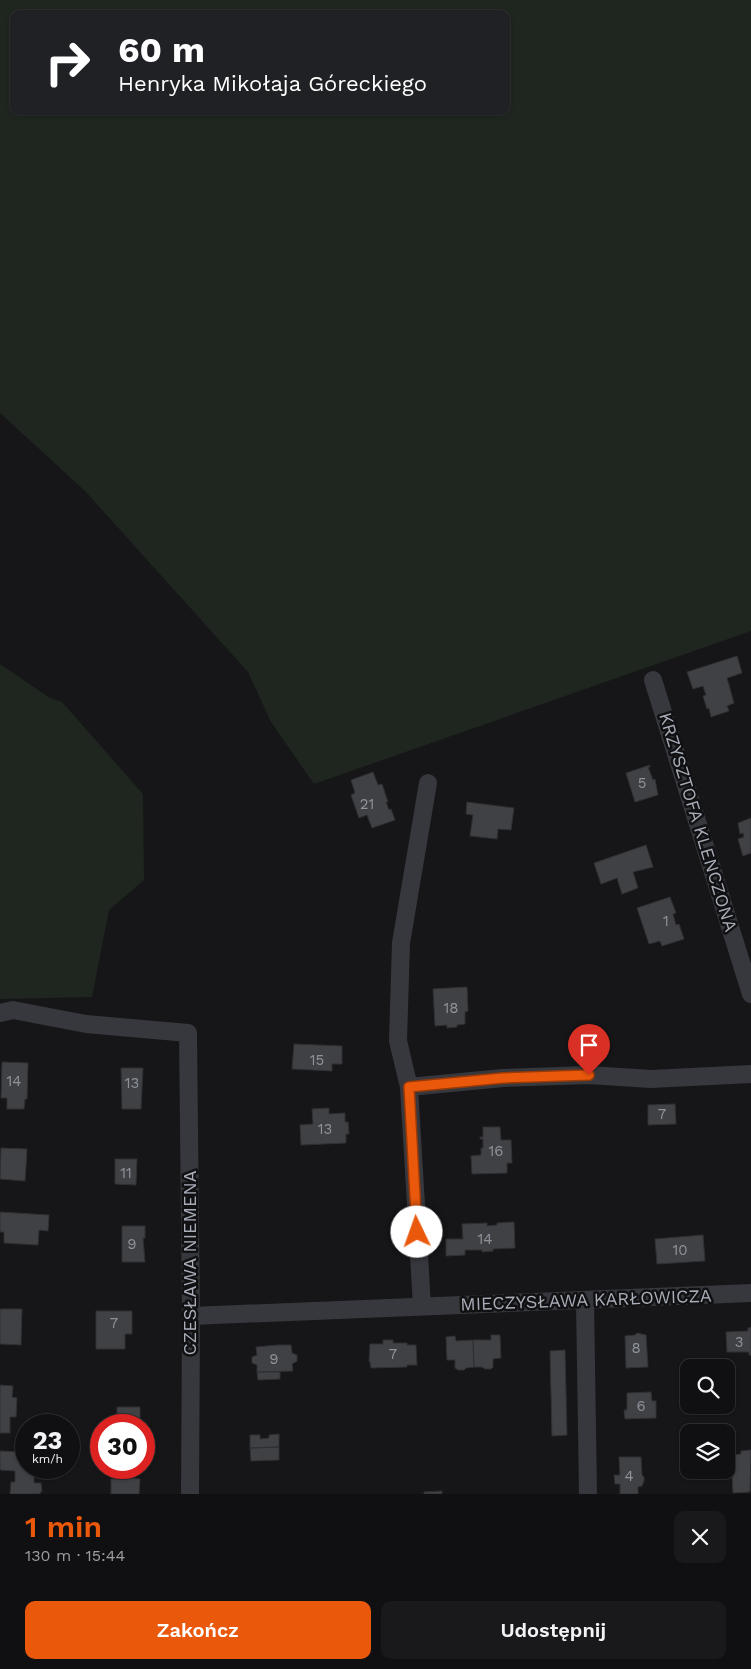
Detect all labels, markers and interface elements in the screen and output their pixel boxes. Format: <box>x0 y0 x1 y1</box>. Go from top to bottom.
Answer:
text: 60 m <box>118 29 205 71</box>
icon: right <box>35 30 100 95</box>
text: Henryka Mikołaja Góreckiego <box>118 71 427 96</box>
street label: KRZYSZTOFA KLENCZONA <box>655 710 742 934</box>
house number: 5 <box>638 774 646 792</box>
house number: 21 <box>360 795 374 813</box>
house number: 1 <box>663 912 669 930</box>
house number: 18 <box>443 999 459 1017</box>
pin <box>568 1024 610 1075</box>
icon: arrive <box>575 1031 603 1059</box>
house number: 15 <box>310 1051 324 1069</box>
house number: 14 <box>6 1072 22 1090</box>
house number: 13 <box>125 1074 139 1092</box>
house number: 7 <box>658 1105 666 1123</box>
house number: 13 <box>318 1120 332 1138</box>
house number: 16 <box>489 1142 503 1160</box>
house number: 11 <box>120 1164 132 1182</box>
street label: CZESŁAWA NIEMENA <box>179 1170 200 1356</box>
position arrow <box>390 1205 442 1257</box>
house number: 14 <box>477 1230 493 1248</box>
house number: 9 <box>127 1235 137 1253</box>
house number: 10 <box>672 1241 688 1259</box>
street label: MIECZYSŁAWA KARŁOWICZA <box>460 1285 712 1314</box>
house number: 7 <box>110 1314 118 1332</box>
house number: 3 <box>735 1333 743 1351</box>
house number: 8 <box>631 1339 641 1357</box>
house number: 7 <box>389 1345 397 1363</box>
house number: 9 <box>269 1350 279 1368</box>
map controls <box>680 1359 735 1479</box>
button: search <box>680 1359 735 1414</box>
house number: 6 <box>636 1397 646 1415</box>
speed limit sign: 30 <box>90 1414 155 1479</box>
button: layers <box>680 1424 735 1479</box>
text: 23 <box>33 1426 62 1455</box>
text: km/h <box>32 1452 63 1466</box>
house number: 4 <box>624 1467 634 1485</box>
text: 1 min <box>25 1509 102 1544</box>
button: close <box>674 1511 726 1563</box>
text: 130 m · 15:44 <box>25 1546 125 1565</box>
button: Zakończ <box>25 1601 371 1659</box>
button: Udostępnij <box>381 1601 726 1659</box>

